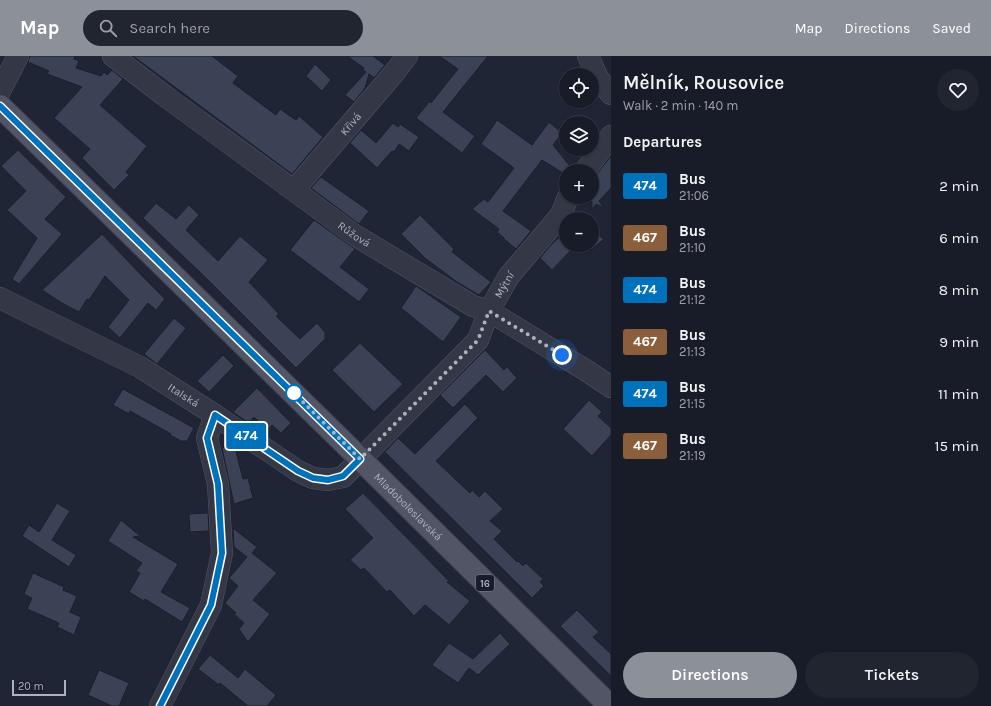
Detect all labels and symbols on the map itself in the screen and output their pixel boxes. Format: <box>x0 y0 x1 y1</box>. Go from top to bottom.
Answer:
street label: Křivá <box>338 110 364 138</box>
street label: Růžová <box>335 219 373 250</box>
street label: Mýtní <box>492 268 518 300</box>
your location <box>552 345 572 365</box>
street label: Italská <box>165 381 201 410</box>
unlabelled marker <box>285 384 303 402</box>
line badge: 474 <box>223 423 269 449</box>
street label: Mladoboleslavská <box>371 470 445 543</box>
road number: 16 <box>476 575 494 591</box>
scale bar <box>12 678 66 697</box>

